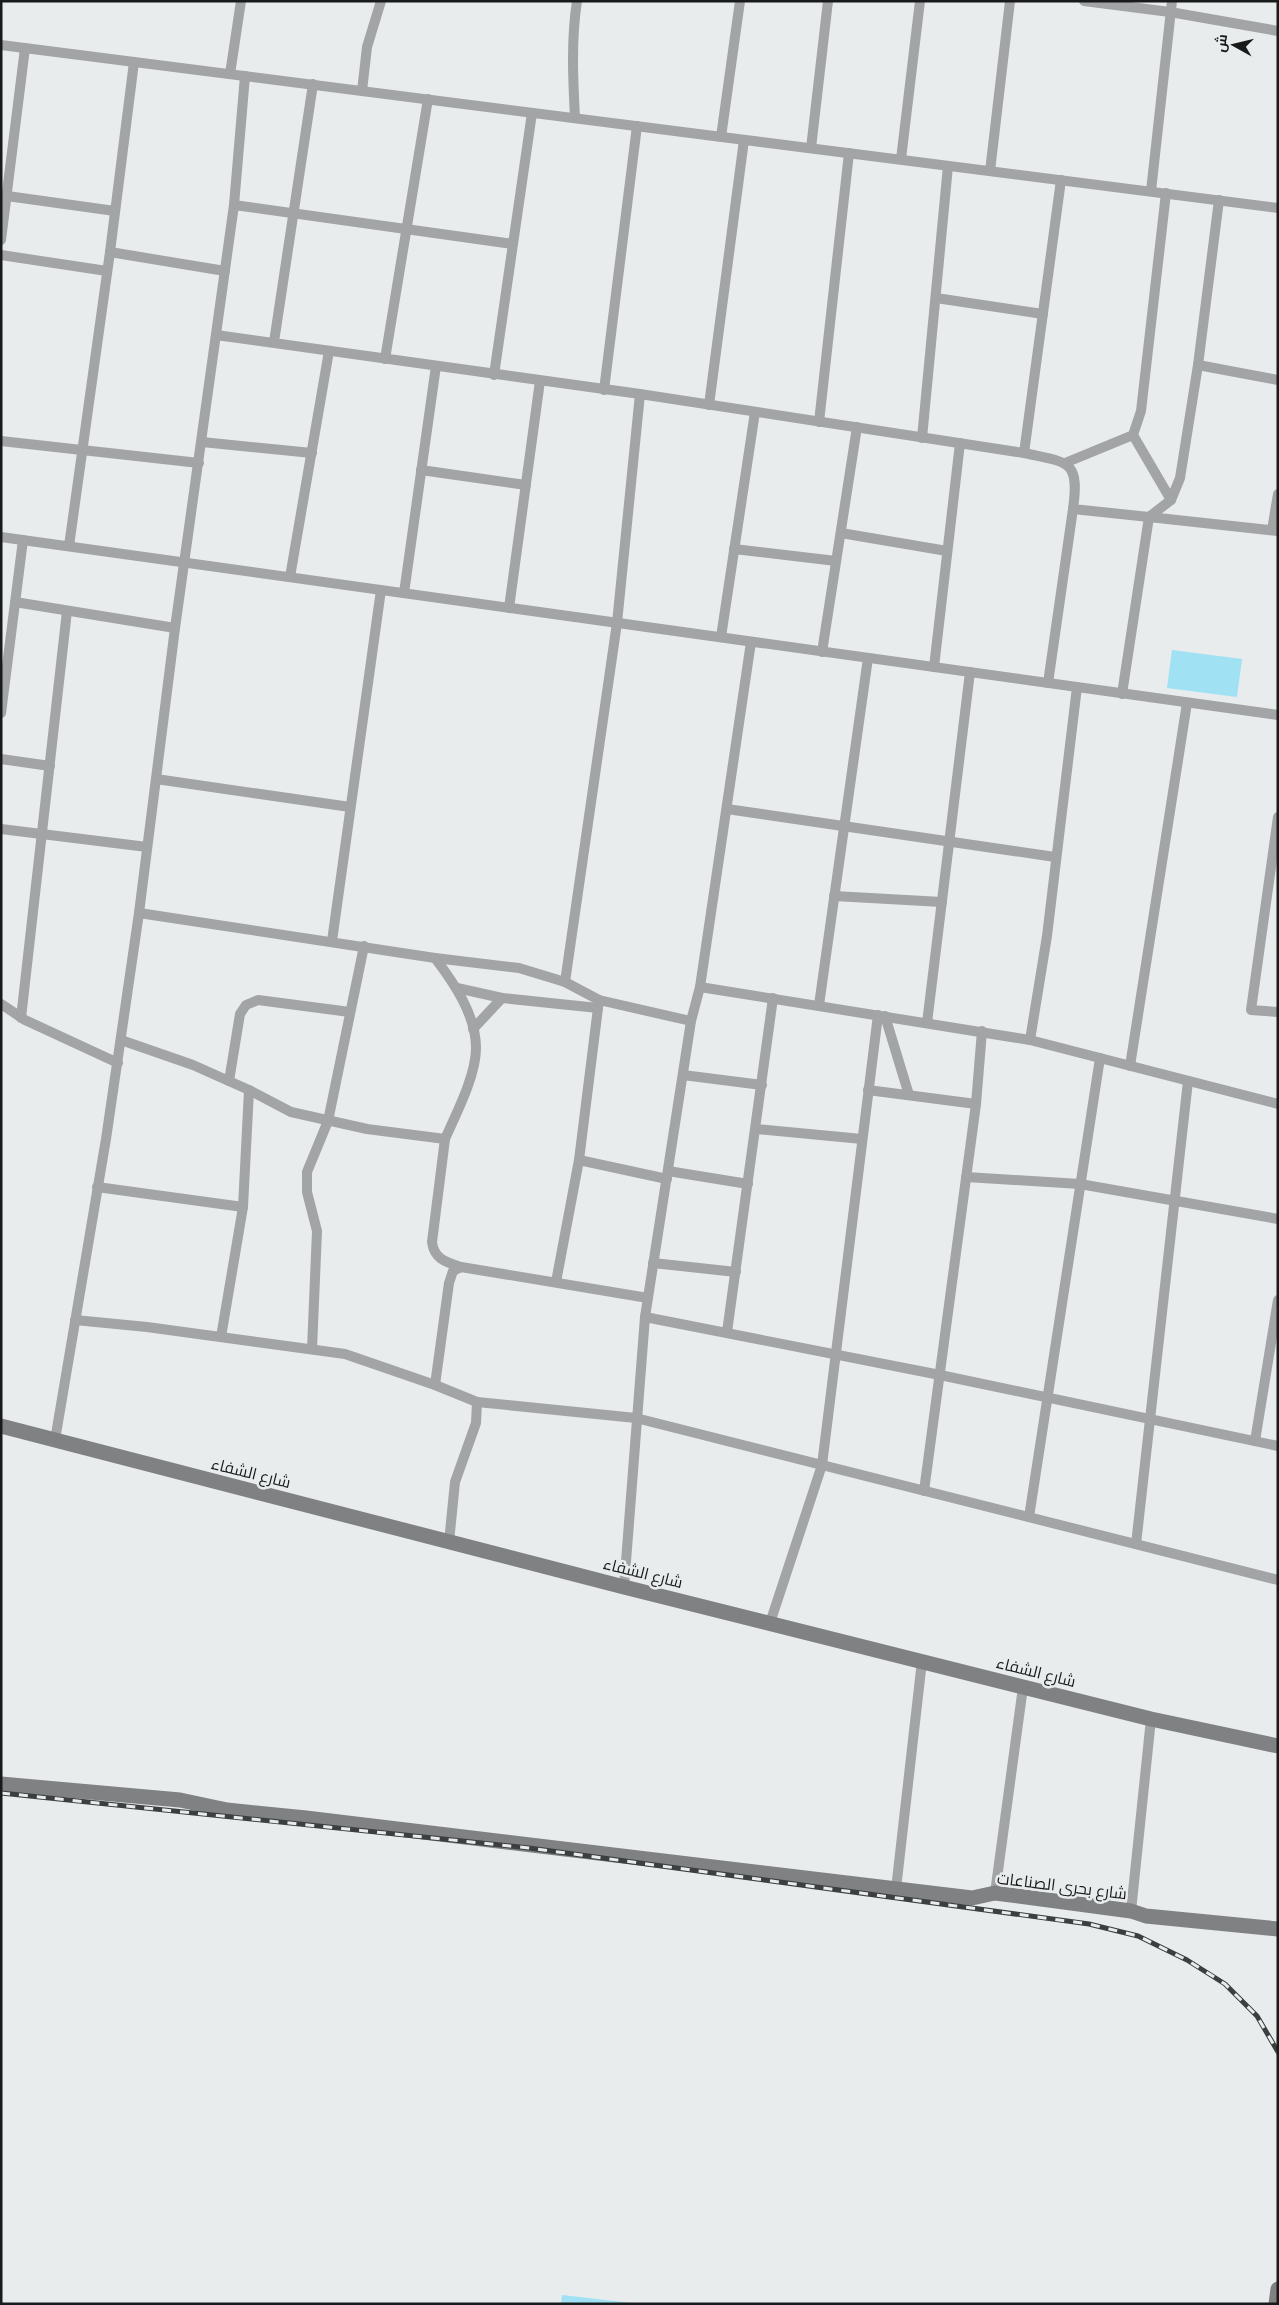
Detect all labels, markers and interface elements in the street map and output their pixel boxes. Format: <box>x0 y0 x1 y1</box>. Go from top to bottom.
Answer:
north arrow <box>1209 20 1259 70</box>
text: ش <box>1212 33 1231 53</box>
street label: شارع الشفاء <box>209 1454 293 1494</box>
street label: شارع الشفاء <box>601 1554 685 1594</box>
street label: شارع الشفاء <box>994 1653 1078 1693</box>
street label: شارع بحرى الصناعات <box>996 1869 1128 1905</box>

